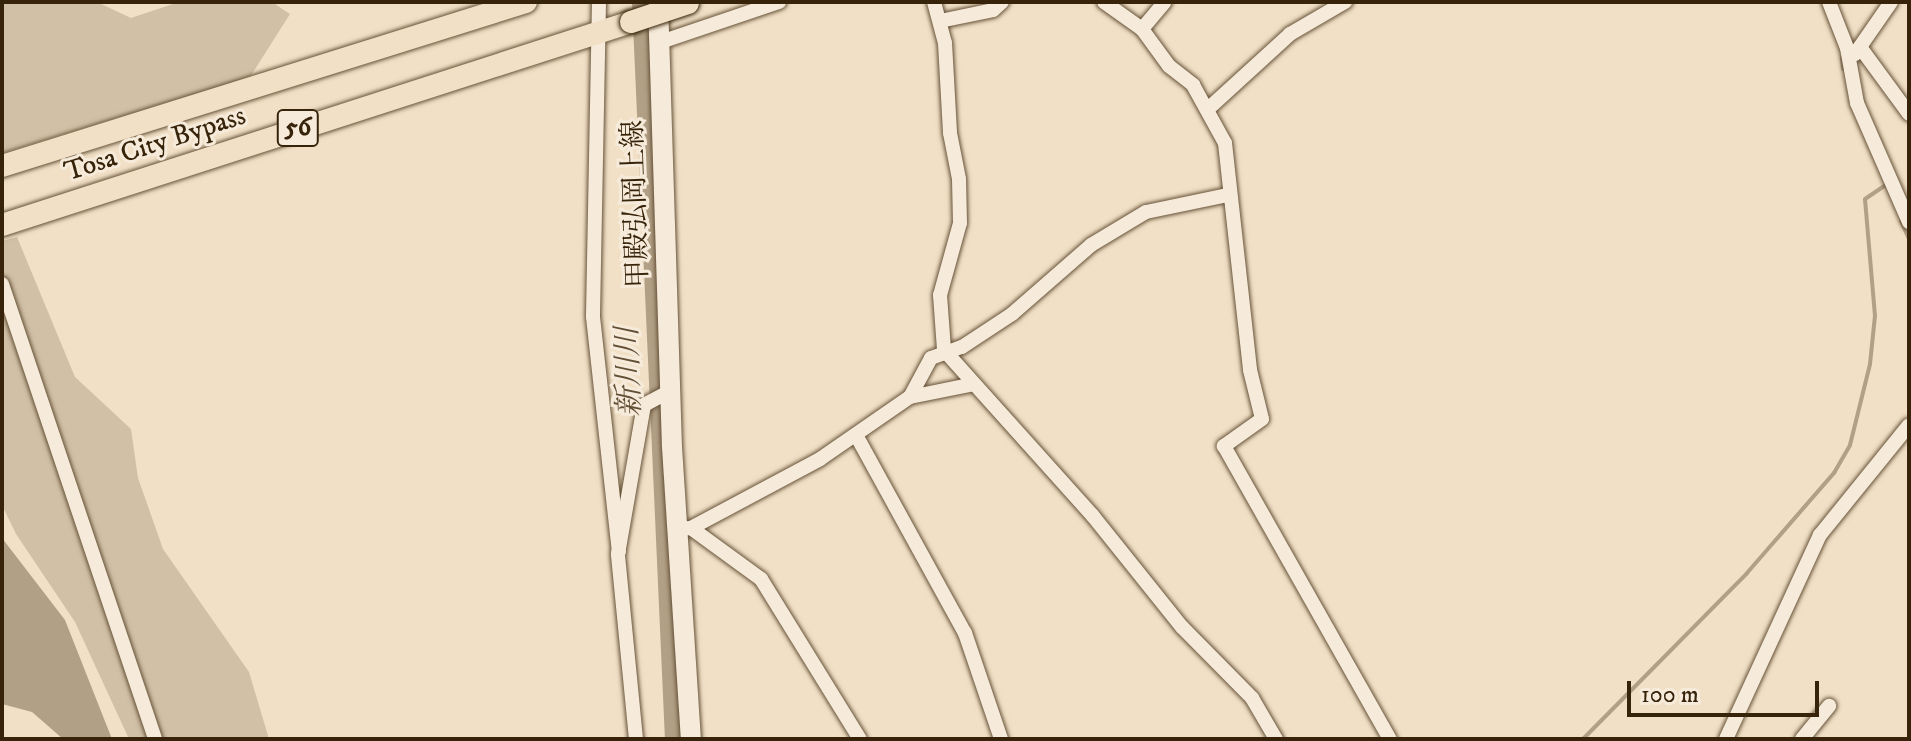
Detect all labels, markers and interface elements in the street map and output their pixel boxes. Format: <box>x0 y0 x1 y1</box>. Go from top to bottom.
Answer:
street label: Tosa City Bypass <box>60 99 250 189</box>
road number: 56 <box>276 106 320 150</box>
street label: 甲殿弘岡上線 <box>616 119 656 289</box>
water label: 新川川 <box>610 326 650 418</box>
scale bar <box>1631 665 1823 715</box>
text: 100 m <box>1641 680 1699 710</box>

